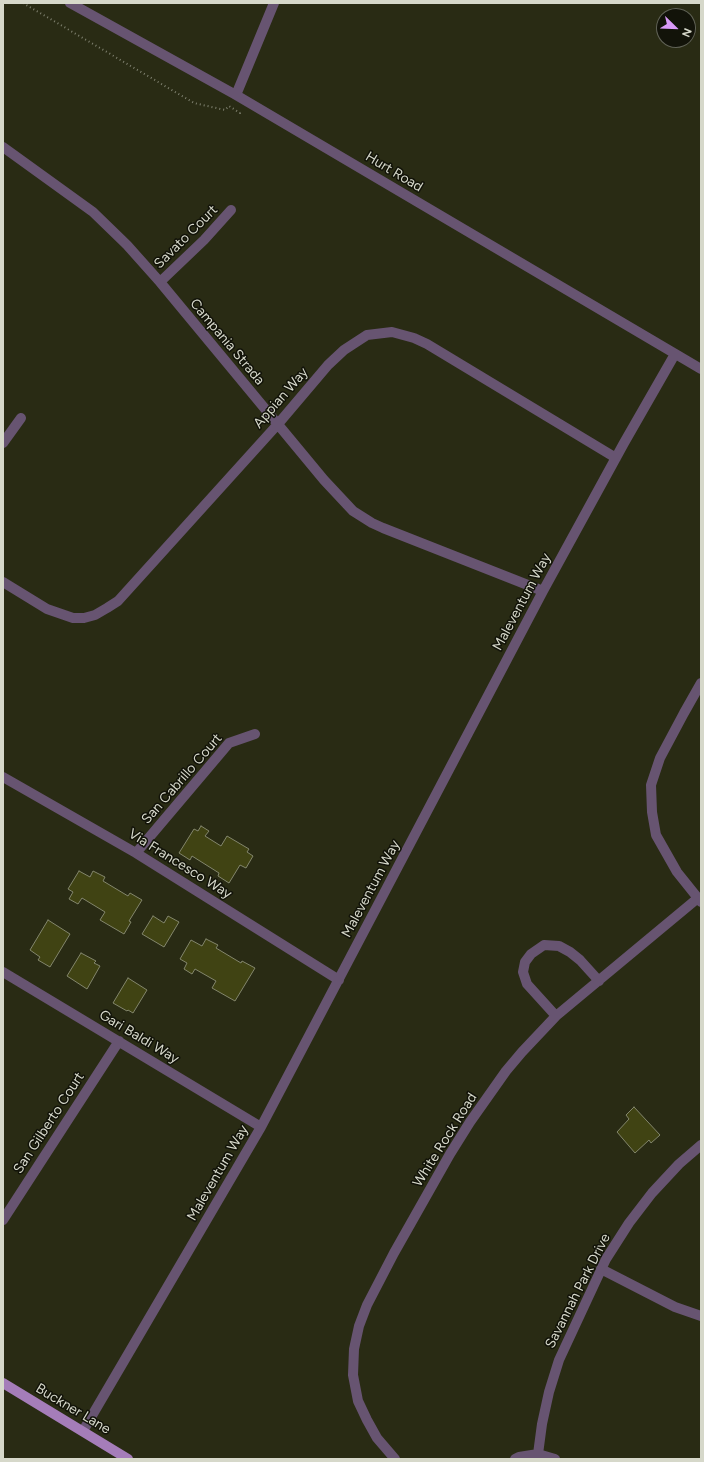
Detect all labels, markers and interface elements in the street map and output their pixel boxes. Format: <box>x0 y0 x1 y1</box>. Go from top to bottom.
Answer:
north arrow <box>656 8 696 48</box>
text: N <box>679 26 694 39</box>
street label: Hurt Road <box>362 148 426 196</box>
street label: Savato Court <box>151 202 221 272</box>
street label: Campania Strada <box>186 295 268 389</box>
street label: Appian Way <box>250 364 312 432</box>
street label: Maleventum Way <box>489 550 555 654</box>
street label: San Cabrillo Court <box>138 730 226 828</box>
street label: Via Francesco Way <box>125 825 235 903</box>
street label: Maleventum Way <box>338 837 404 941</box>
street label: Gari Baldi Way <box>96 1007 182 1067</box>
street label: San Gilberto Court <box>10 1069 88 1177</box>
street label: White Rock Road <box>409 1090 481 1190</box>
street label: Maleventum Way <box>184 1122 252 1224</box>
street label: Savannah Park Drive <box>542 1231 614 1351</box>
street label: Buckner Lane <box>33 1380 113 1438</box>

